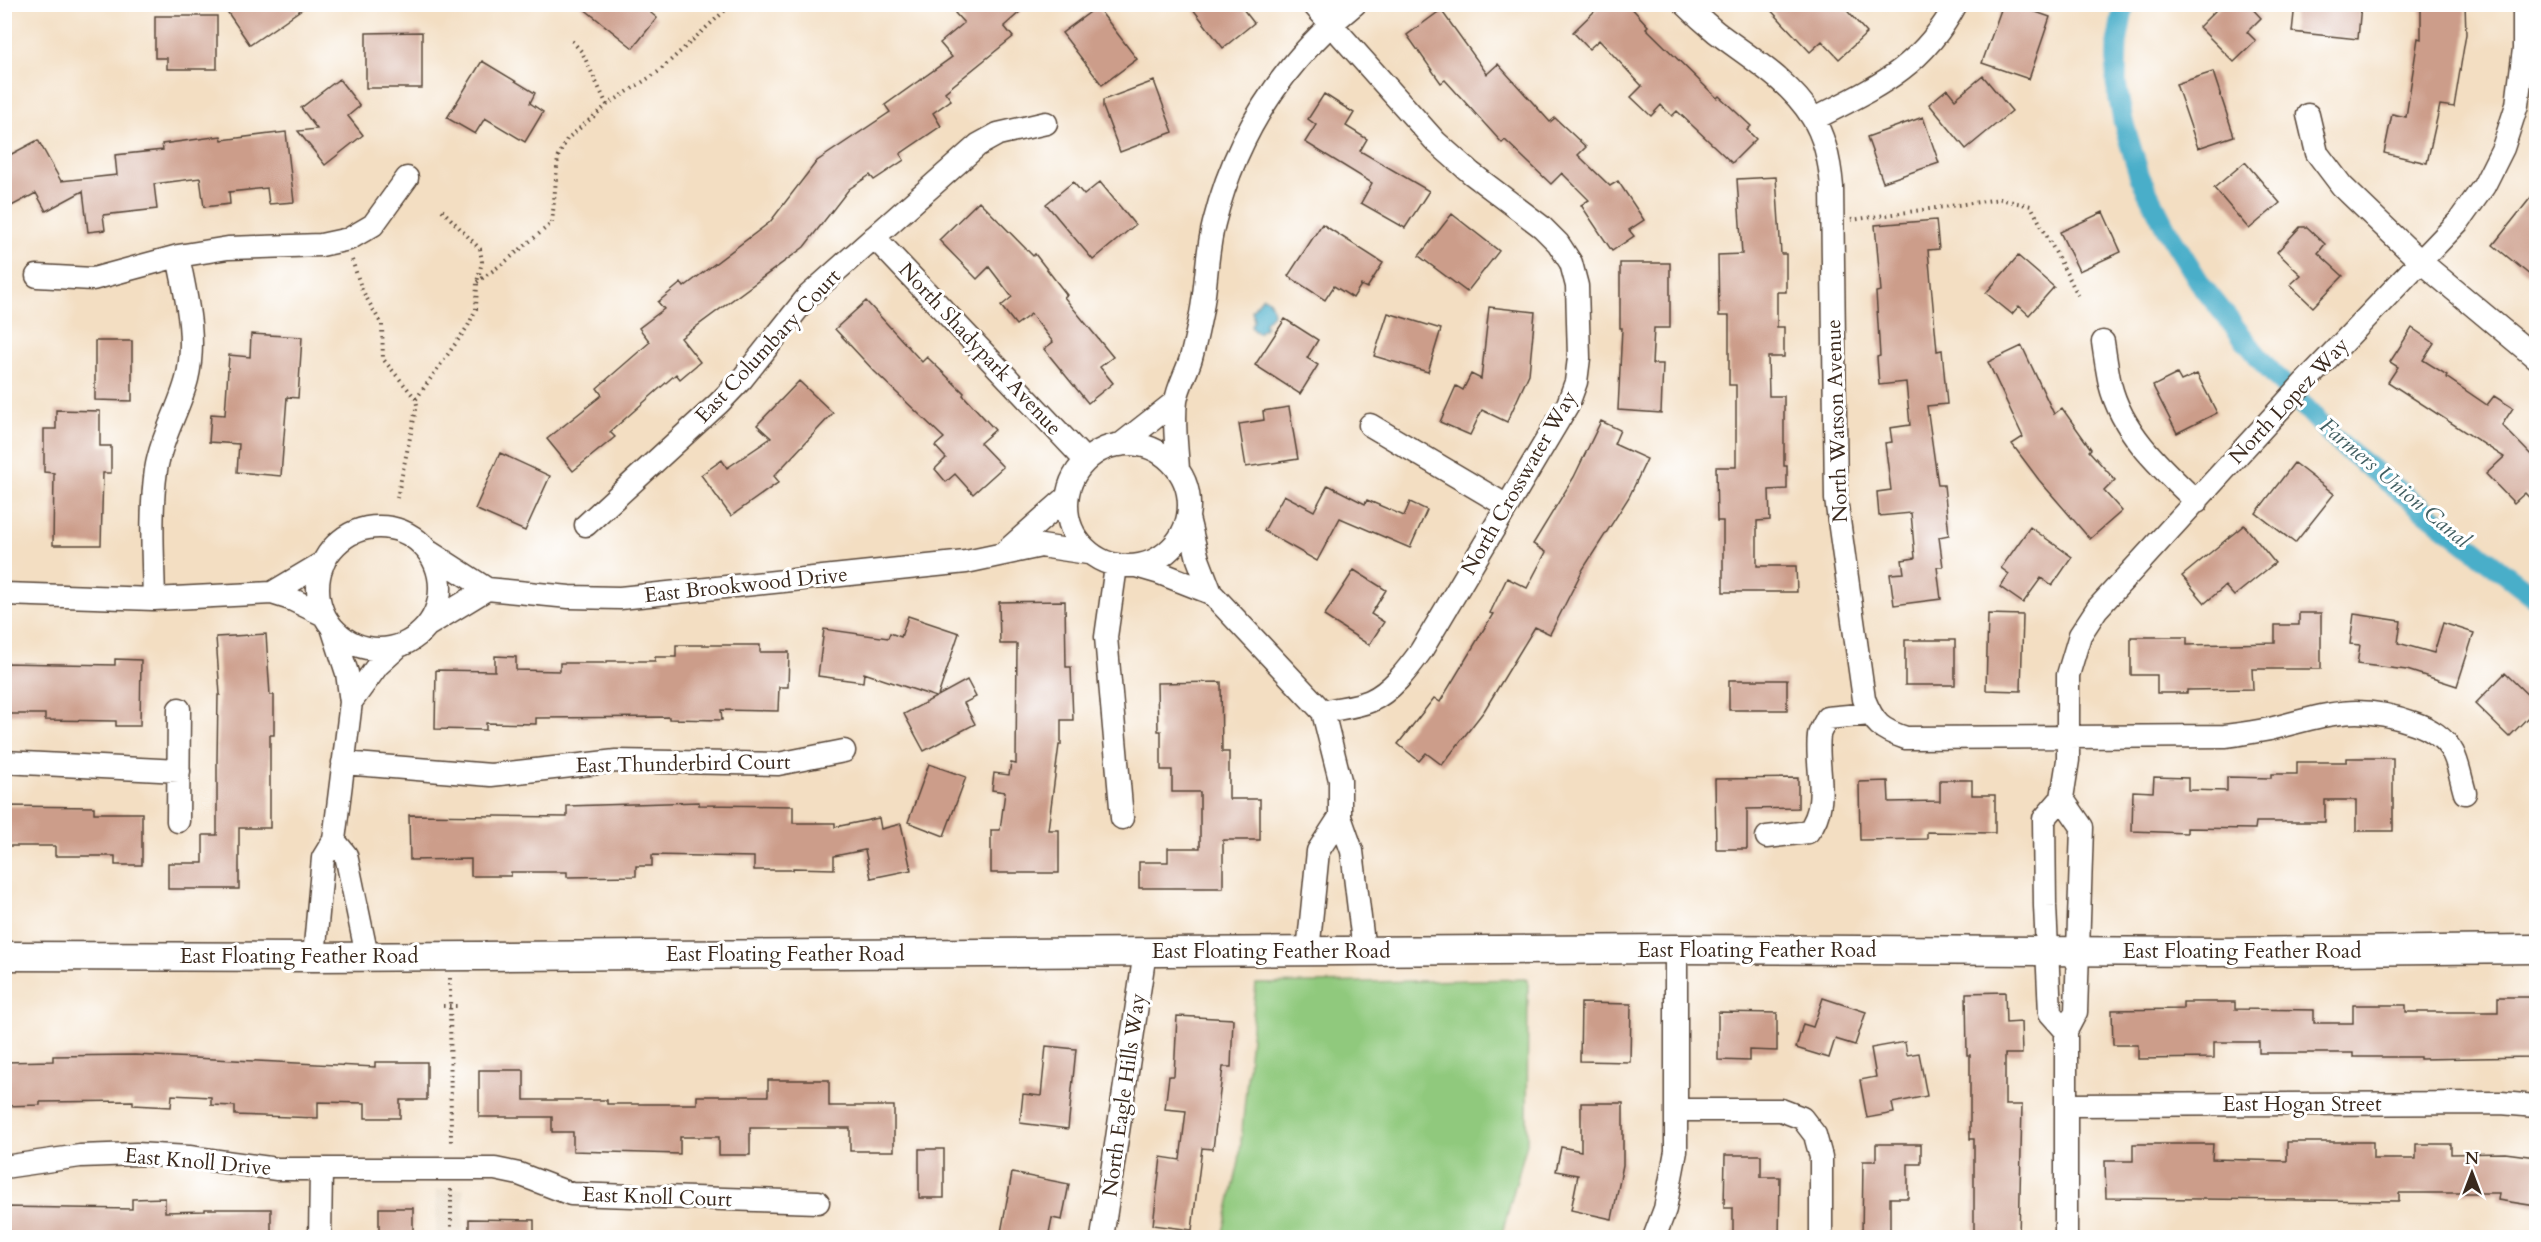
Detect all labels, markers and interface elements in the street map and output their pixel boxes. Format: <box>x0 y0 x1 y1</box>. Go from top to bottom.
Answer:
street label: North Shadypark Avenue <box>892 256 1068 442</box>
street label: East Columbary Court <box>689 262 848 430</box>
street label: North Watson Avenue <box>1819 319 1855 523</box>
street label: North Lopez Way <box>2223 331 2355 471</box>
street label: North Crosswater Way <box>1454 385 1584 581</box>
water label: Farmers Union Canal <box>2313 411 2478 556</box>
street label: East Brookwood Drive <box>643 560 849 610</box>
street label: East Thunderbird Court <box>575 748 791 780</box>
street label: East Floating Feather Road <box>1638 936 1876 965</box>
street label: East Floating Feather Road <box>1152 937 1390 966</box>
street label: East Floating Feather Road <box>2123 937 2361 966</box>
street label: East Floating Feather Road <box>666 940 904 969</box>
street label: East Floating Feather Road <box>180 942 418 971</box>
street label: North Eagle Hills Way <box>1095 991 1153 1199</box>
street label: East Hogan Street <box>2222 1090 2382 1119</box>
street label: East Knoll Drive <box>123 1141 273 1183</box>
north arrow <box>2442 1143 2502 1203</box>
text: N <box>2465 1148 2479 1170</box>
street label: East Knoll Court <box>582 1180 733 1214</box>

